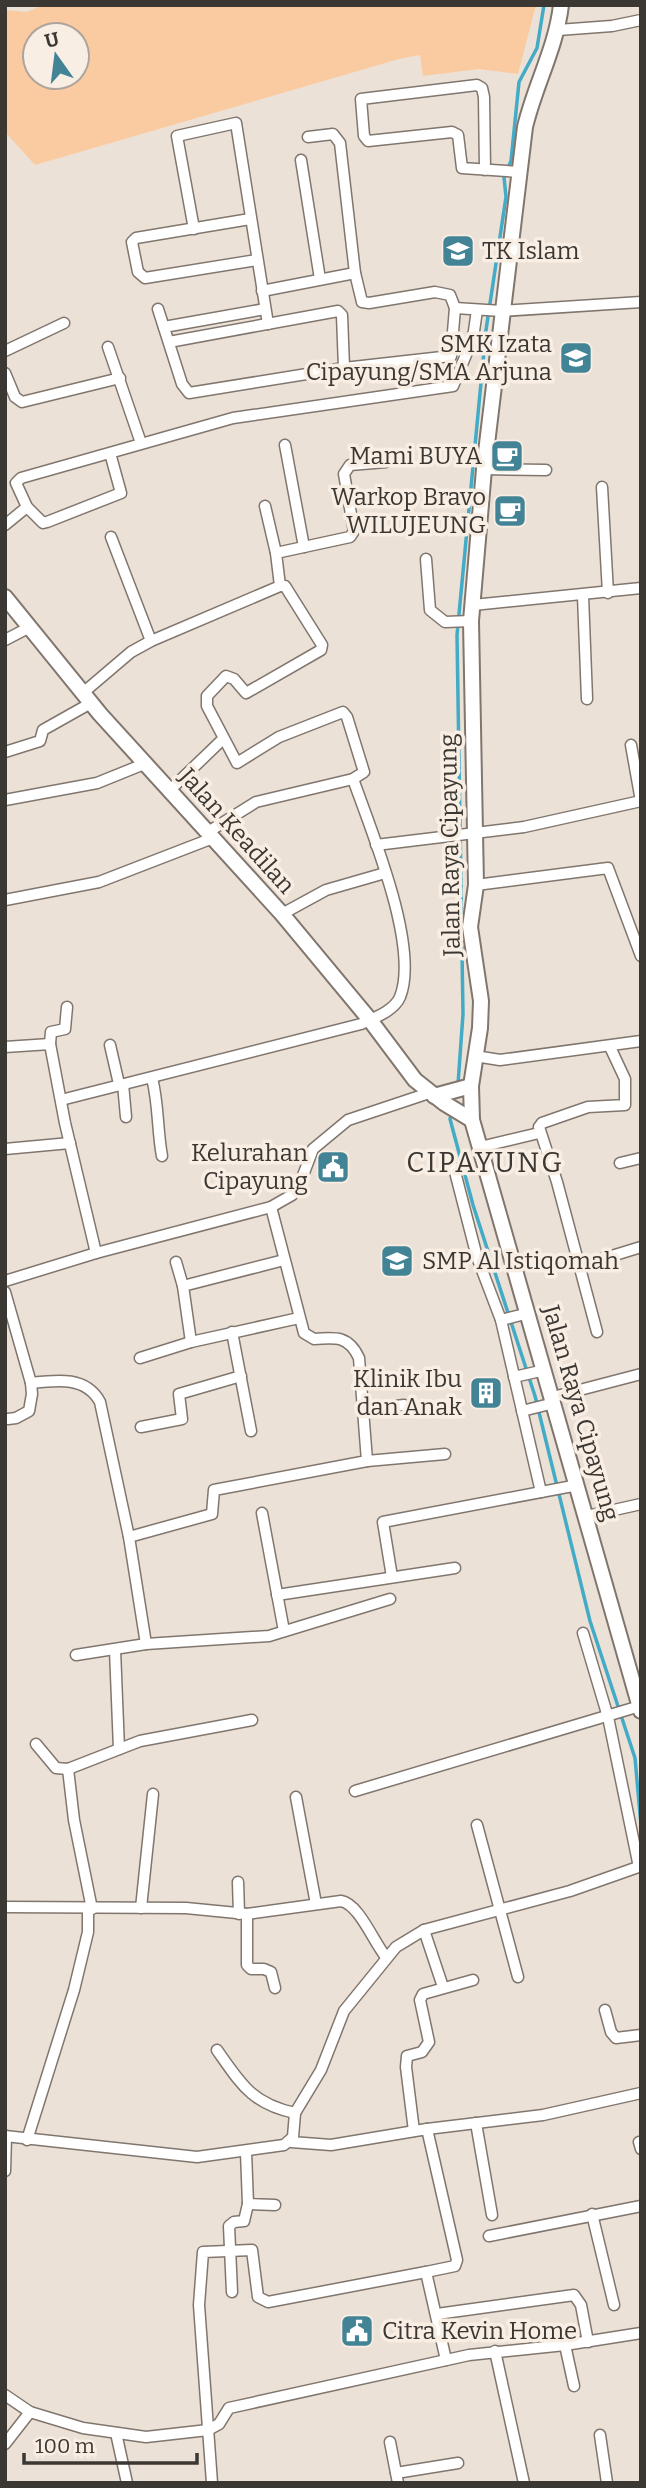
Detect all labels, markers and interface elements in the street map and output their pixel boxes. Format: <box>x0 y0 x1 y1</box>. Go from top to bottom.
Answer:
north arrow <box>21 21 91 91</box>
text: U <box>42 27 62 53</box>
school or university icon: TK Islam <box>439 232 477 270</box>
place label: TK Islam <box>482 237 580 265</box>
place label: SMK Izata Cipayung/SMA Arjuna <box>306 330 552 386</box>
school or university icon: SMK Izata Cipayung/SMA Arjuna <box>557 339 595 377</box>
cafe icon: Mami BUYA <box>488 437 526 475</box>
place label: Mami BUYA <box>350 442 482 470</box>
place label: Warkop Bravo WILUJEUNG <box>331 483 486 539</box>
cafe icon: Warkop Bravo WILUJEUNG <box>491 492 529 530</box>
street label: Jalan Raya Cipayung <box>434 733 466 958</box>
street label: Jalan Keadilan <box>173 762 301 899</box>
place label: Kelurahan Cipayung <box>191 1139 308 1195</box>
district label: CIPAYUNG <box>406 1146 564 1179</box>
public building icon: Kelurahan Cipayung <box>314 1148 352 1186</box>
school or university icon: SMP Al Istiqomah <box>378 1242 416 1280</box>
place label: SMP Al Istiqomah <box>422 1247 619 1275</box>
street label: Jalan Raya Cipayung <box>537 1301 625 1524</box>
place label: Klinik Ibu dan Anak <box>353 1365 462 1421</box>
building icon: Klinik Ibu dan Anak <box>467 1374 505 1412</box>
public building icon: Citra Kevin Home <box>338 2312 376 2350</box>
place label: Citra Kevin Home <box>382 2317 577 2345</box>
scale bar <box>24 2422 198 2466</box>
text: 100 m <box>35 2433 95 2459</box>

